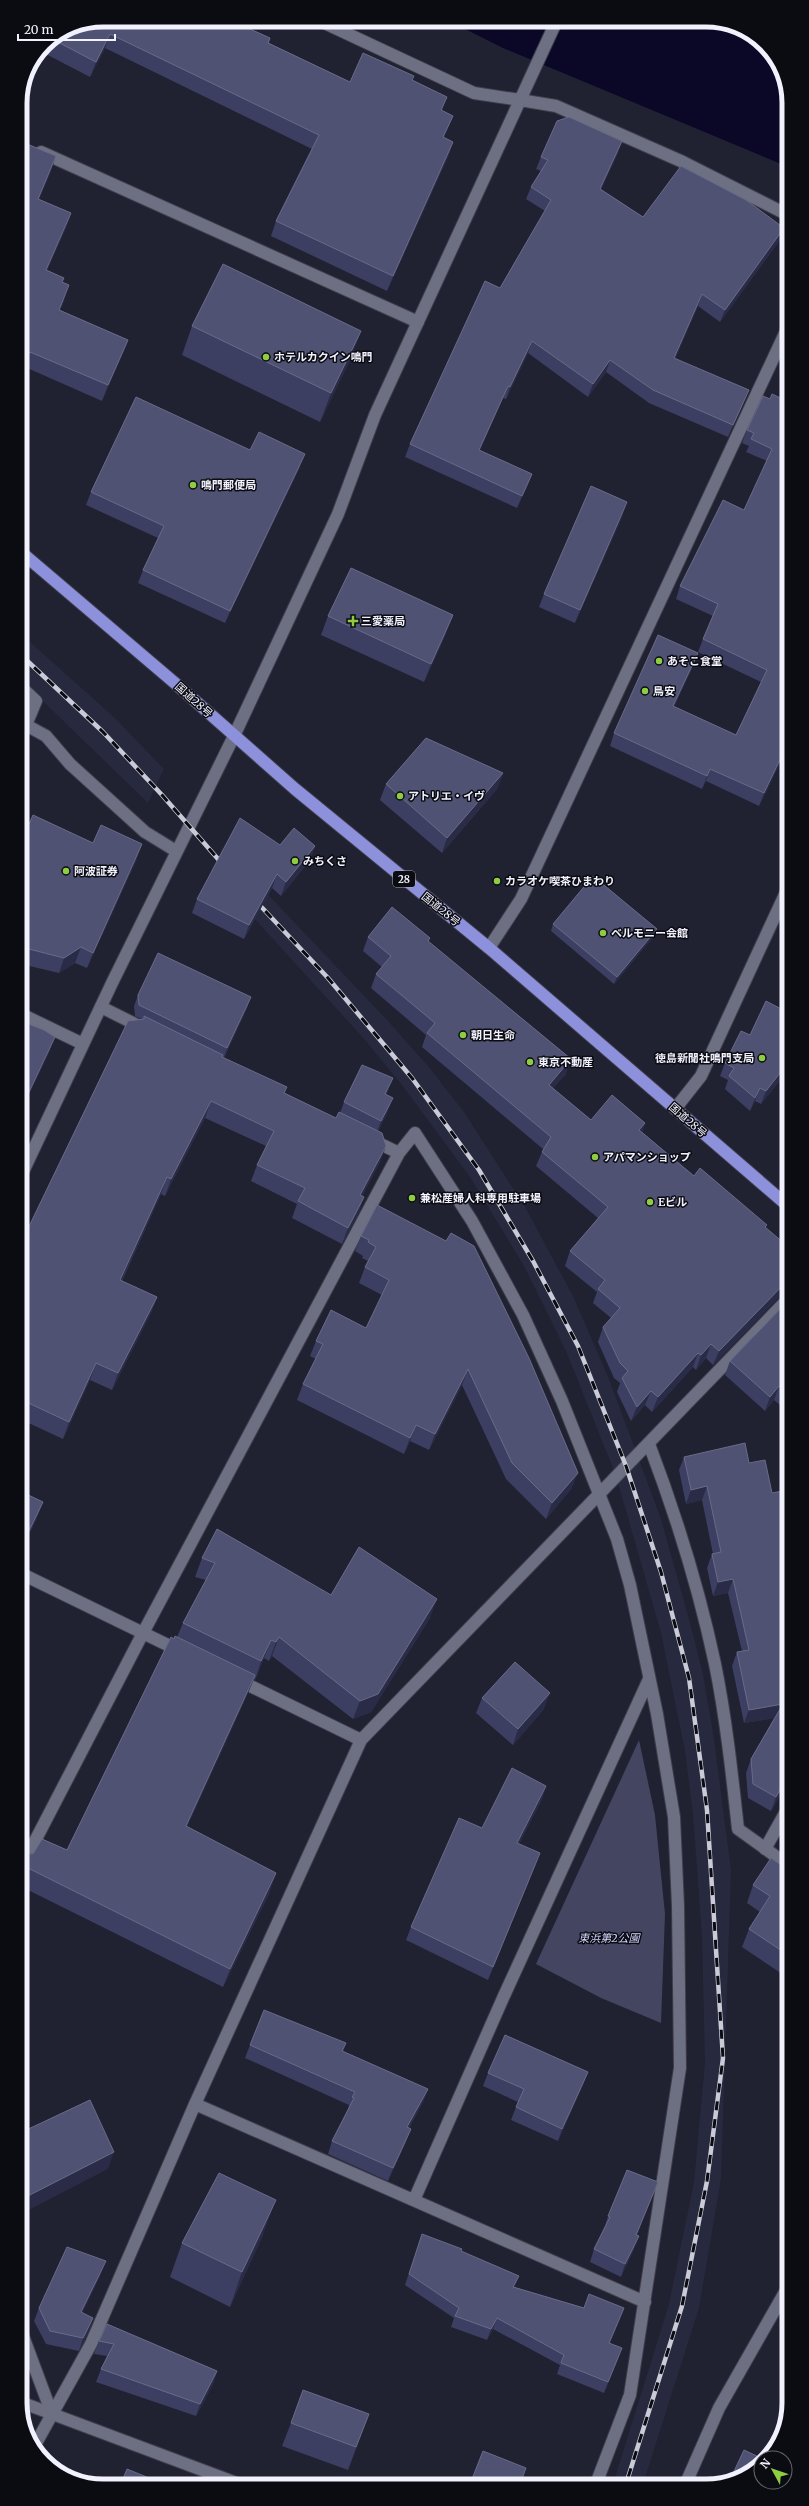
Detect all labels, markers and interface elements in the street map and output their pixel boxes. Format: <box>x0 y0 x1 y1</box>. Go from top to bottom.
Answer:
scale bar <box>18 16 115 42</box>
text: 20 m <box>24 22 53 37</box>
place label: ホテルカクイン鳴門 <box>274 350 373 364</box>
marker: ホテルカクイン鳴門 <box>261 352 271 362</box>
place label: 鳴門郵便局 <box>201 478 256 492</box>
marker: 鳴門郵便局 <box>188 480 198 490</box>
place label: 三愛薬局 <box>361 614 405 628</box>
marker: 三愛薬局 <box>348 616 358 626</box>
place label: あそこ食堂 <box>667 654 722 668</box>
marker: あそこ食堂 <box>654 656 664 666</box>
street label: 国道28号 <box>172 679 216 721</box>
place label: 鳥安 <box>653 684 675 698</box>
marker: 鳥安 <box>640 686 650 696</box>
place label: アトリエ・イヴ <box>408 789 485 803</box>
marker: アトリエ・イヴ <box>395 791 405 801</box>
place label: みちくさ <box>303 854 347 868</box>
marker: みちくさ <box>290 856 300 866</box>
place label: 阿波証券 <box>74 864 118 878</box>
marker: 阿波証券 <box>61 866 71 876</box>
road number: 28 <box>393 871 415 887</box>
place label: カラオケ喫茶ひまわり <box>505 874 615 888</box>
marker: カラオケ喫茶ひまわり <box>492 876 502 886</box>
street label: 国道28号 <box>419 889 463 929</box>
place label: ベルモニー会館 <box>611 926 688 940</box>
marker: ベルモニー会館 <box>598 928 608 938</box>
place label: 朝日生命 <box>471 1028 515 1042</box>
marker: 朝日生命 <box>458 1030 468 1040</box>
place label: 徳島新聞社鳴門支局 <box>655 1051 754 1065</box>
marker: 徳島新聞社鳴門支局 <box>757 1053 767 1063</box>
place label: 東京不動産 <box>538 1055 593 1069</box>
marker: 東京不動産 <box>525 1057 535 1067</box>
street label: 国道28号 <box>666 1100 710 1140</box>
place label: アパマンショップ <box>603 1150 691 1164</box>
marker: アパマンショップ <box>590 1152 600 1162</box>
place label: 兼松産婦人科専用駐車場 <box>420 1191 541 1205</box>
marker: 兼松産婦人科専用駐車場 <box>407 1193 417 1203</box>
place label: Eビル <box>658 1195 687 1209</box>
marker: Eビル <box>645 1197 655 1207</box>
park label: 東浜第2公園 <box>578 1931 642 1945</box>
north arrow <box>753 2450 793 2490</box>
text: N <box>757 2456 774 2471</box>

